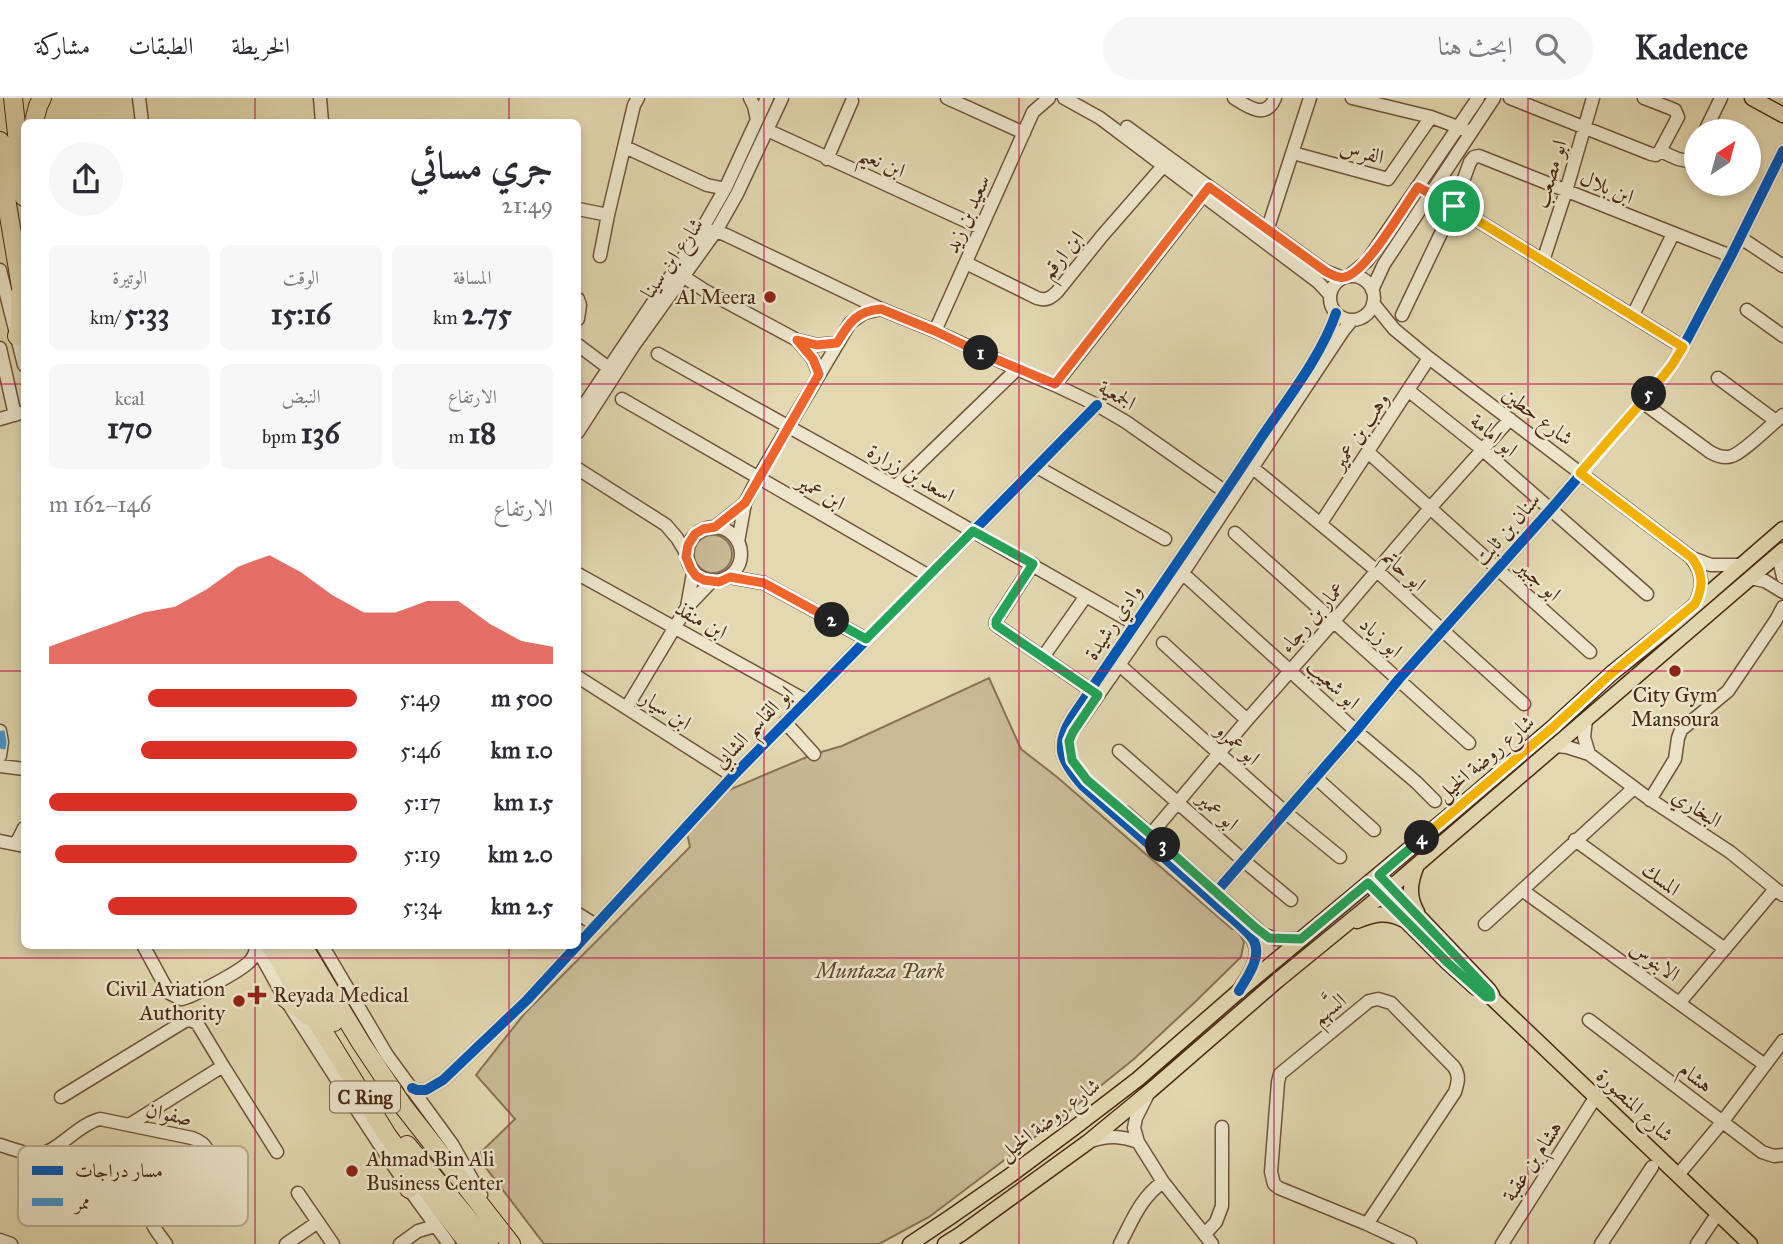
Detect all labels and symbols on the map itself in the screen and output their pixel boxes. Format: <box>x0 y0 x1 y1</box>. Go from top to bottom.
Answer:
north arrow <box>1684 119 1760 196</box>
street label: الفرس <box>1337 134 1387 170</box>
street label: ابو مصعب <box>1527 137 1574 212</box>
street label: ابن نعيم <box>851 140 909 191</box>
street label: ابن بلال <box>1576 164 1638 210</box>
street label: سعيد بن زيد <box>938 171 996 257</box>
pin <box>1424 176 1484 236</box>
street label: شارع ابن سينا <box>635 213 713 306</box>
street label: ابن ارقم <box>1035 226 1095 289</box>
place label: Al Meera <box>675 284 756 310</box>
marker: Al Meera <box>762 289 778 305</box>
pin: 1 <box>964 336 998 370</box>
street label: الجمعية <box>1094 374 1140 416</box>
pin: 5 <box>1632 376 1666 412</box>
street label: شارع حطين <box>1494 381 1579 455</box>
street label: وهب بن عمير <box>1324 387 1396 477</box>
street label: ابو امامة <box>1465 408 1523 462</box>
street label: اسعد بن زرارة <box>863 438 959 508</box>
street label: ابن عمير <box>791 467 850 516</box>
street label: سنان بن ثابت <box>1468 487 1546 571</box>
street label: ابو حاتم <box>1373 544 1431 600</box>
street label: ابو جبير <box>1510 552 1567 607</box>
street label: عمار بن رجاء <box>1274 576 1350 658</box>
street label: وادي رشيدة <box>1078 579 1150 667</box>
street label: ابن منقذ <box>670 595 732 645</box>
pin: 2 <box>814 602 850 638</box>
street label: ابو زياد <box>1354 611 1408 663</box>
street label: ابو شعيب <box>1300 653 1365 716</box>
marker: City Gym Mansoura <box>1667 663 1683 679</box>
street label: ابو القاسم الشابي <box>707 680 805 779</box>
place label: City Gym Mansoura <box>1631 682 1719 732</box>
street label: ابن سيار <box>634 683 696 736</box>
street label: شارع روضة الخيل <box>1430 709 1543 811</box>
street label: ابو عمرو <box>1209 716 1266 771</box>
street label: البخاري <box>1666 782 1727 836</box>
street label: ابو عمير <box>1190 784 1244 836</box>
pin: 4 <box>1404 820 1440 856</box>
pin: 3 <box>1146 828 1180 862</box>
street label: المسك <box>1637 856 1685 902</box>
street label: الابنوس <box>1625 935 1685 987</box>
park label: Muntaza Park <box>813 958 945 984</box>
place label: Civil Aviation Authority <box>106 976 226 1026</box>
place label: Reyada Medical <box>273 982 409 1008</box>
street label: السَّهم <box>1303 983 1356 1036</box>
marker: Reyada Medical <box>247 985 267 1005</box>
marker: Civil Aviation Authority <box>231 993 247 1009</box>
street label: هشام <box>1671 1056 1718 1102</box>
street label: شارع المنصورة <box>1587 1063 1679 1151</box>
street label: شارع روضة الخيل <box>993 1072 1108 1170</box>
road number: C Ring <box>330 1082 400 1113</box>
street label: صفوان <box>144 1096 194 1132</box>
street label: هشام بن عقبة <box>1496 1116 1572 1209</box>
legend <box>18 1146 248 1226</box>
place label: Ahmad Bin Ali Business Center <box>365 1146 503 1196</box>
text: مسار دراجات <box>75 1159 163 1182</box>
marker: Ahmad Bin Ali Business Center <box>344 1163 360 1179</box>
text: ممر <box>73 1191 90 1215</box>

